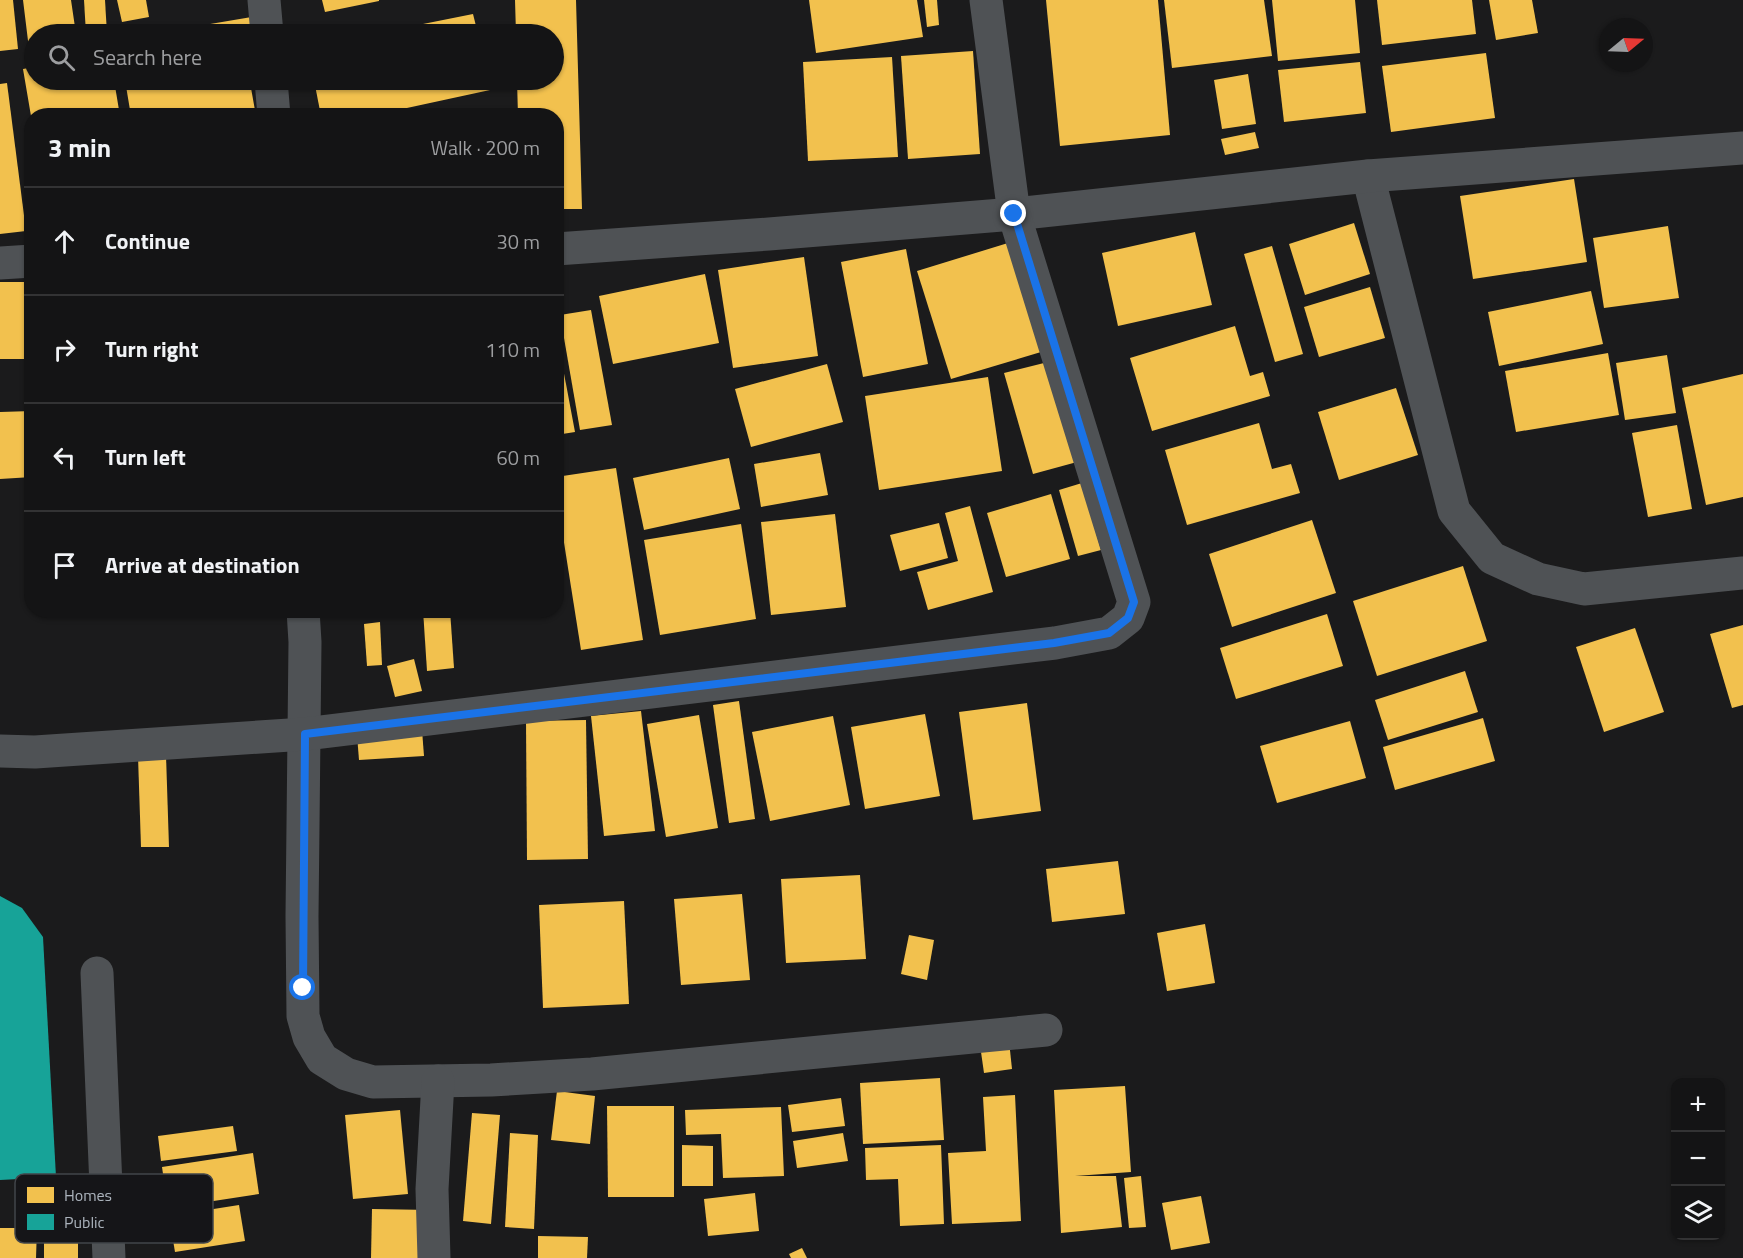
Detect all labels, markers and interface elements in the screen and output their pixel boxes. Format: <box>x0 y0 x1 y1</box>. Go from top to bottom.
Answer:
north arrow <box>1599 18 1653 72</box>
search box <box>24 24 564 90</box>
text: Search here <box>93 40 202 74</box>
icon: search <box>45 41 78 74</box>
text: 3 min <box>48 128 111 167</box>
text: Walk · 200 m <box>431 132 540 163</box>
route end <box>1000 200 1026 226</box>
text: Continue <box>105 224 190 258</box>
icon: ahead <box>48 225 81 258</box>
text: 30 m <box>496 226 540 257</box>
text: Turn right <box>105 332 199 366</box>
icon: right <box>48 333 81 366</box>
text: 110 m <box>485 334 540 365</box>
text: Turn left <box>105 440 186 474</box>
icon: left <box>48 441 81 474</box>
text: 60 m <box>496 442 540 473</box>
text: Arrive at destination <box>105 548 300 582</box>
icon: arrive <box>48 549 81 582</box>
route start <box>289 974 315 1000</box>
map controls <box>1671 1078 1725 1240</box>
button: + <box>1671 1078 1725 1132</box>
button: − <box>1671 1132 1725 1186</box>
legend <box>15 1174 213 1243</box>
text: Homes <box>64 1183 112 1207</box>
button: layers <box>1671 1186 1725 1240</box>
text: Public <box>64 1210 105 1234</box>

